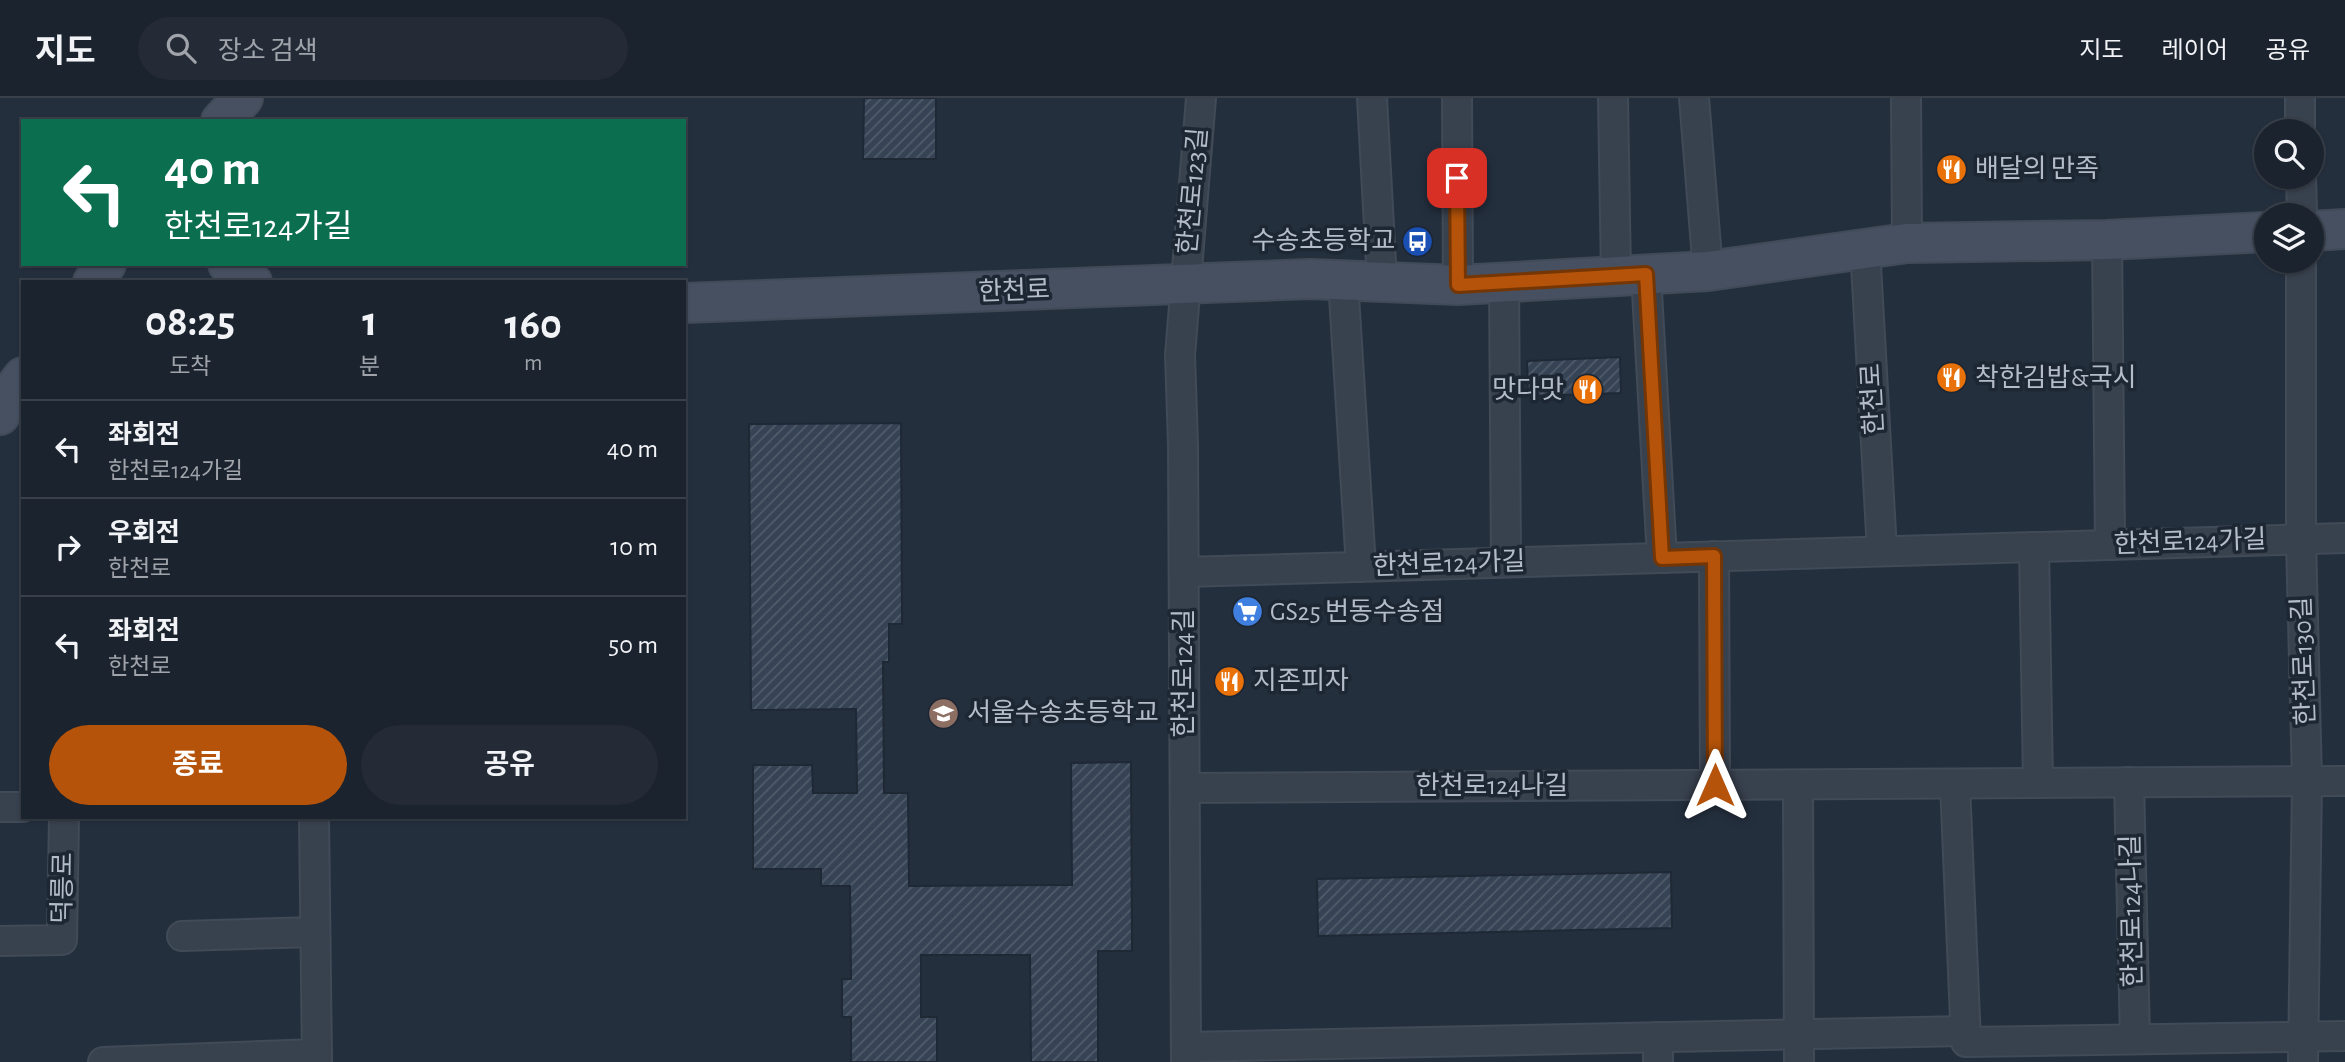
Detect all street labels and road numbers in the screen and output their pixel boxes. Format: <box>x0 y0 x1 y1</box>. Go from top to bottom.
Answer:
street label: 한천로123길 <box>1174 126 1211 255</box>
street label: 한천로 <box>978 276 1050 305</box>
street label: 한천로 <box>1857 362 1888 436</box>
street label: 한천로124가길 <box>2113 525 2267 558</box>
street label: 한천로124가길 <box>1372 547 1526 580</box>
street label: 한천로130길 <box>2288 596 2319 726</box>
street label: 한천로124길 <box>1170 609 1197 737</box>
street label: 한천로124나길 <box>1416 772 1568 799</box>
street label: 한천로124나길 <box>2117 834 2146 988</box>
street label: 덕릉로 <box>48 852 77 924</box>

